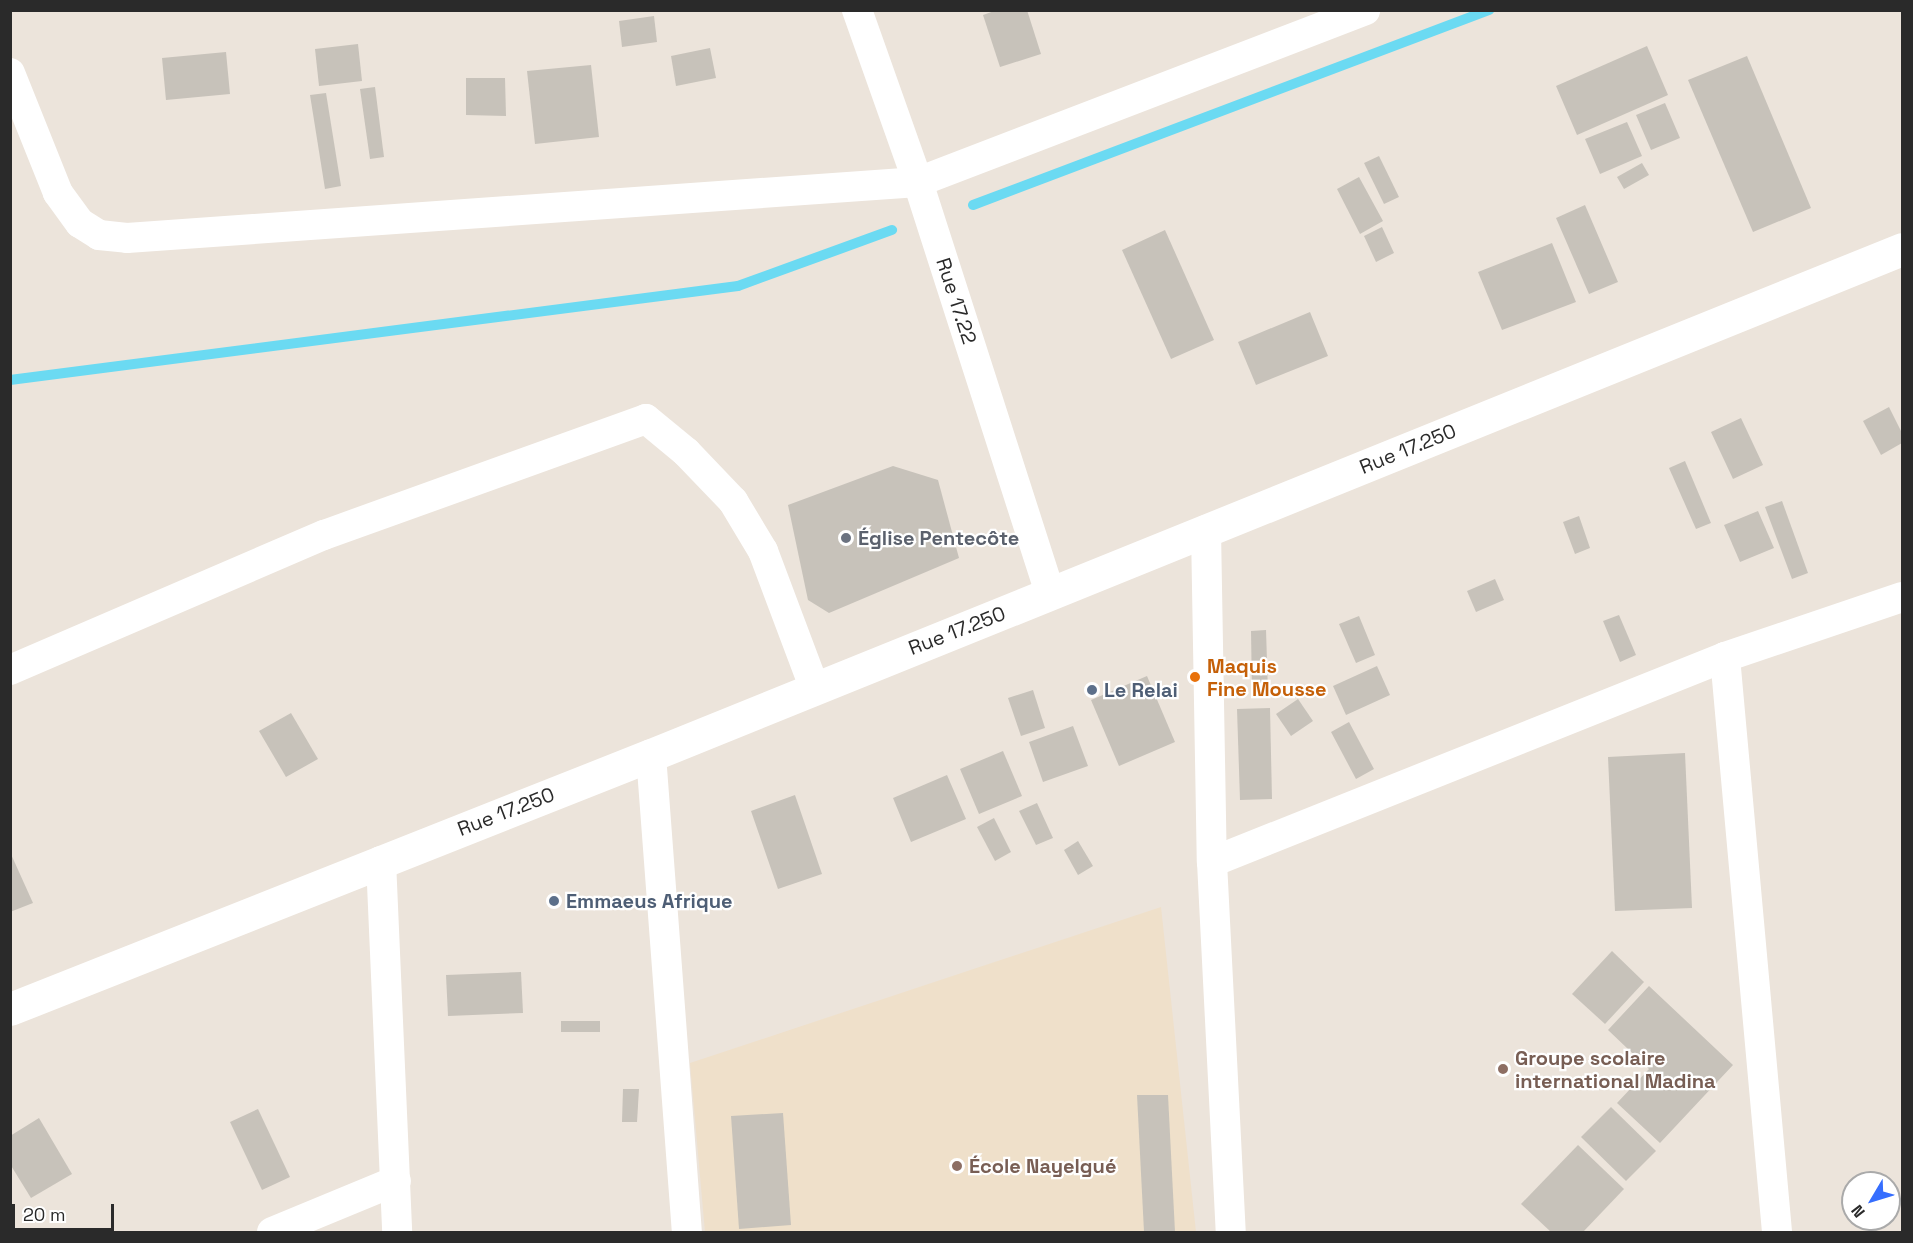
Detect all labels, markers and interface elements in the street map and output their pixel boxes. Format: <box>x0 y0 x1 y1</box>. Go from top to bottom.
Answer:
street label: Rue 17.22 <box>931 255 981 347</box>
street label: Rue 17.250 <box>1356 419 1460 479</box>
place label: Église Pentecôte <box>858 526 1019 550</box>
marker: Église Pentecôte <box>839 531 853 545</box>
street label: Rue 17.250 <box>905 602 1009 660</box>
place label: Maquis Fine Mousse <box>1207 654 1327 701</box>
marker: Maquis Fine Mousse <box>1188 670 1202 684</box>
place label: Le Relai <box>1104 678 1178 702</box>
marker: Le Relai <box>1085 683 1099 697</box>
street label: Rue 17.250 <box>454 783 558 841</box>
place label: Emmaeus Afrique <box>566 889 733 913</box>
marker: Emmaeus Afrique <box>547 894 561 908</box>
place label: Groupe scolaire international Madina <box>1515 1046 1716 1093</box>
marker: Groupe scolaire international Madina <box>1496 1062 1510 1076</box>
place label: École Nayelgué <box>969 1154 1116 1178</box>
marker: École Nayelgué <box>950 1159 964 1173</box>
north arrow <box>1841 1171 1901 1231</box>
scale bar <box>15 1192 117 1230</box>
text: N <box>1846 1200 1870 1222</box>
text: 20 m <box>23 1203 66 1226</box>

